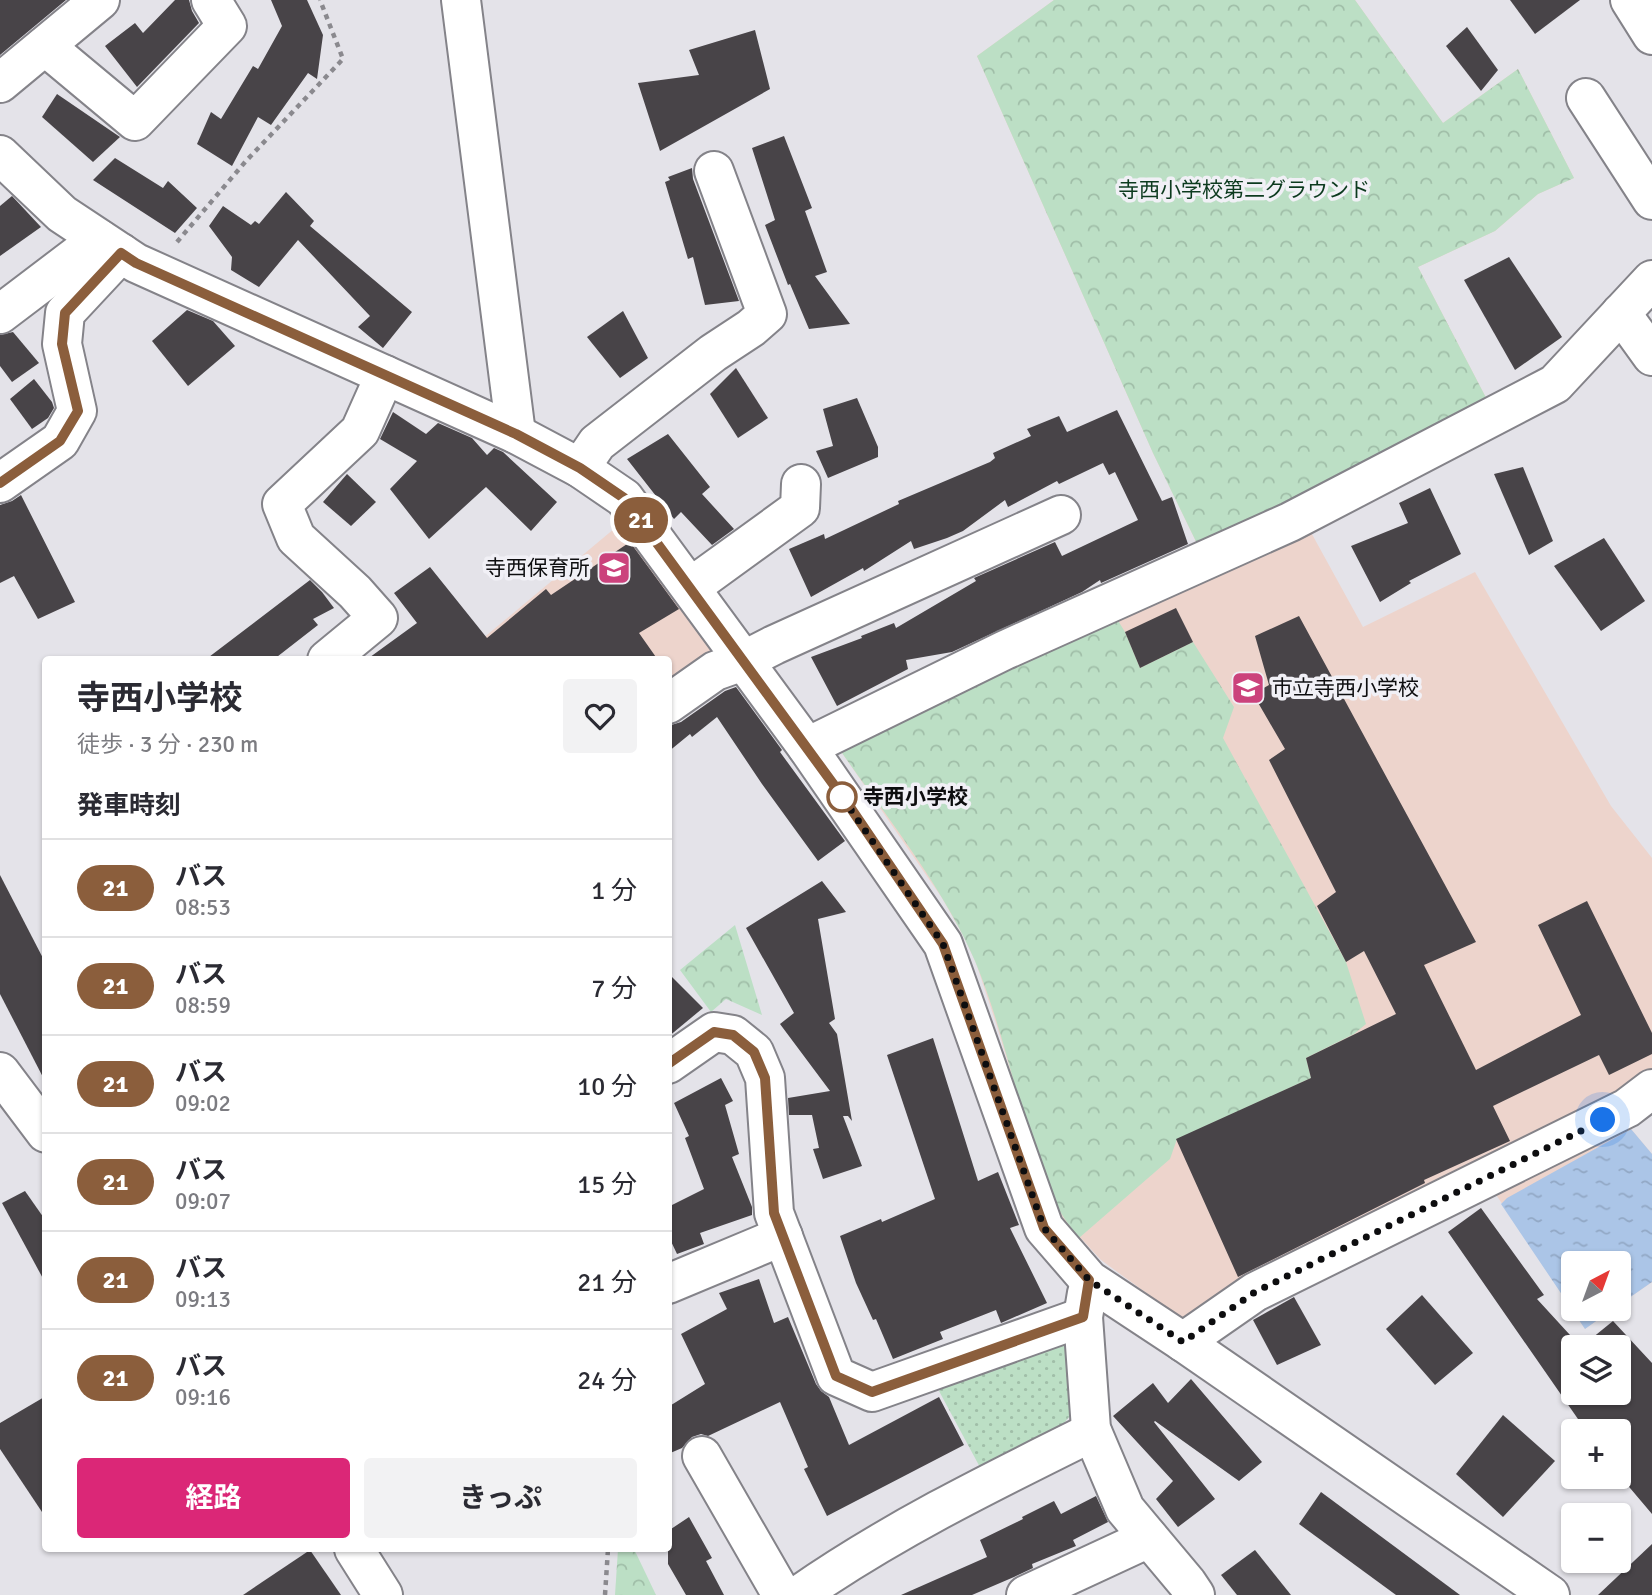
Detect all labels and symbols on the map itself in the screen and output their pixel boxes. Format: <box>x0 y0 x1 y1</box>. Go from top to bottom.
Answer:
park label: 寺西小学校第二グラウンド <box>1118 177 1370 203</box>
line badge: 21 <box>610 497 672 543</box>
school or university icon: 寺西保育所 <box>595 549 633 587</box>
place label: 寺西保育所 <box>485 555 590 581</box>
school or university icon: 市立寺西小学校 <box>1229 669 1267 707</box>
place label: 市立寺西小学校 <box>1272 675 1419 701</box>
marker: 寺西小学校 <box>827 782 857 812</box>
place label: 寺西小学校 <box>863 784 968 810</box>
your location <box>1585 1102 1620 1137</box>
north arrow <box>1561 1251 1631 1321</box>

